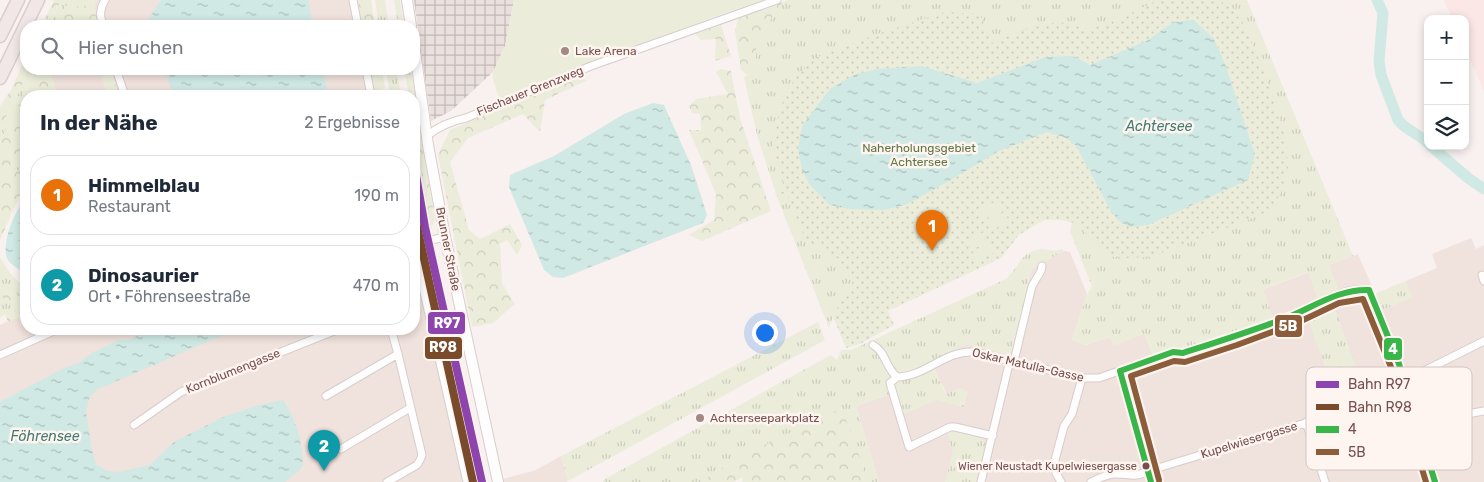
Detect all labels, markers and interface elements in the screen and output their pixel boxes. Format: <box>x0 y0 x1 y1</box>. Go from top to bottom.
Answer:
map controls <box>1424 15 1469 150</box>
button: + <box>1424 15 1469 60</box>
search box <box>20 20 420 75</box>
icon: search <box>38 34 66 62</box>
text: Hier suchen <box>78 36 184 59</box>
place label: Lake Arena <box>575 44 637 58</box>
marker: Lake Arena <box>559 45 571 57</box>
button: − <box>1424 60 1469 105</box>
street label: Fischauer Grenzweg <box>475 63 585 119</box>
button: layers <box>1424 105 1469 150</box>
text: In der Nähe <box>40 110 158 135</box>
text: 2 Ergebnisse <box>304 113 400 132</box>
water label: Achtersee <box>1125 118 1193 135</box>
park label: Naherholungsgebiet Achtersee <box>862 141 976 169</box>
text: Himmelblau <box>88 174 200 197</box>
text: 1 <box>53 186 61 205</box>
text: 190 m <box>354 186 399 205</box>
text: Restaurant <box>88 197 171 216</box>
street label: Brunner Straße <box>433 206 463 292</box>
pin: 1 <box>916 210 948 251</box>
text: Dinosaurier <box>88 264 199 287</box>
text: 2 <box>52 276 62 295</box>
text: 470 m <box>353 276 399 295</box>
text: Ort · Föhrenseestraße <box>88 287 251 306</box>
line badge: R97 <box>427 311 466 335</box>
line badge: 5B <box>1274 314 1303 338</box>
text: R97 <box>434 315 460 332</box>
text: 5B <box>1279 318 1298 335</box>
your location <box>752 320 778 346</box>
line badge: R98 <box>424 336 463 360</box>
line badge: 4 <box>1383 337 1403 361</box>
text: R98 <box>429 339 457 356</box>
text: 4 <box>1388 341 1398 358</box>
street label: Oskar Matulla-Gasse <box>971 345 1085 385</box>
street label: Kornblumengasse <box>184 346 282 396</box>
legend <box>1306 367 1472 470</box>
text: Bahn R97 <box>1348 376 1410 393</box>
text: Bahn R98 <box>1348 399 1412 416</box>
place label: Achterseeparkplatz <box>710 411 819 425</box>
marker: Achterseeparkplatz <box>694 412 706 424</box>
street label: Kupelwiesergasse <box>1199 419 1299 461</box>
text: 4 <box>1348 421 1357 438</box>
water label: Föhrensee <box>11 428 80 445</box>
pin: 2 <box>308 430 340 471</box>
text: 5B <box>1348 444 1366 461</box>
place label: Wiener Neustadt Kupelwiesergasse <box>958 460 1137 473</box>
marker: Wiener Neustadt Kupelwiesergasse <box>1141 461 1151 471</box>

